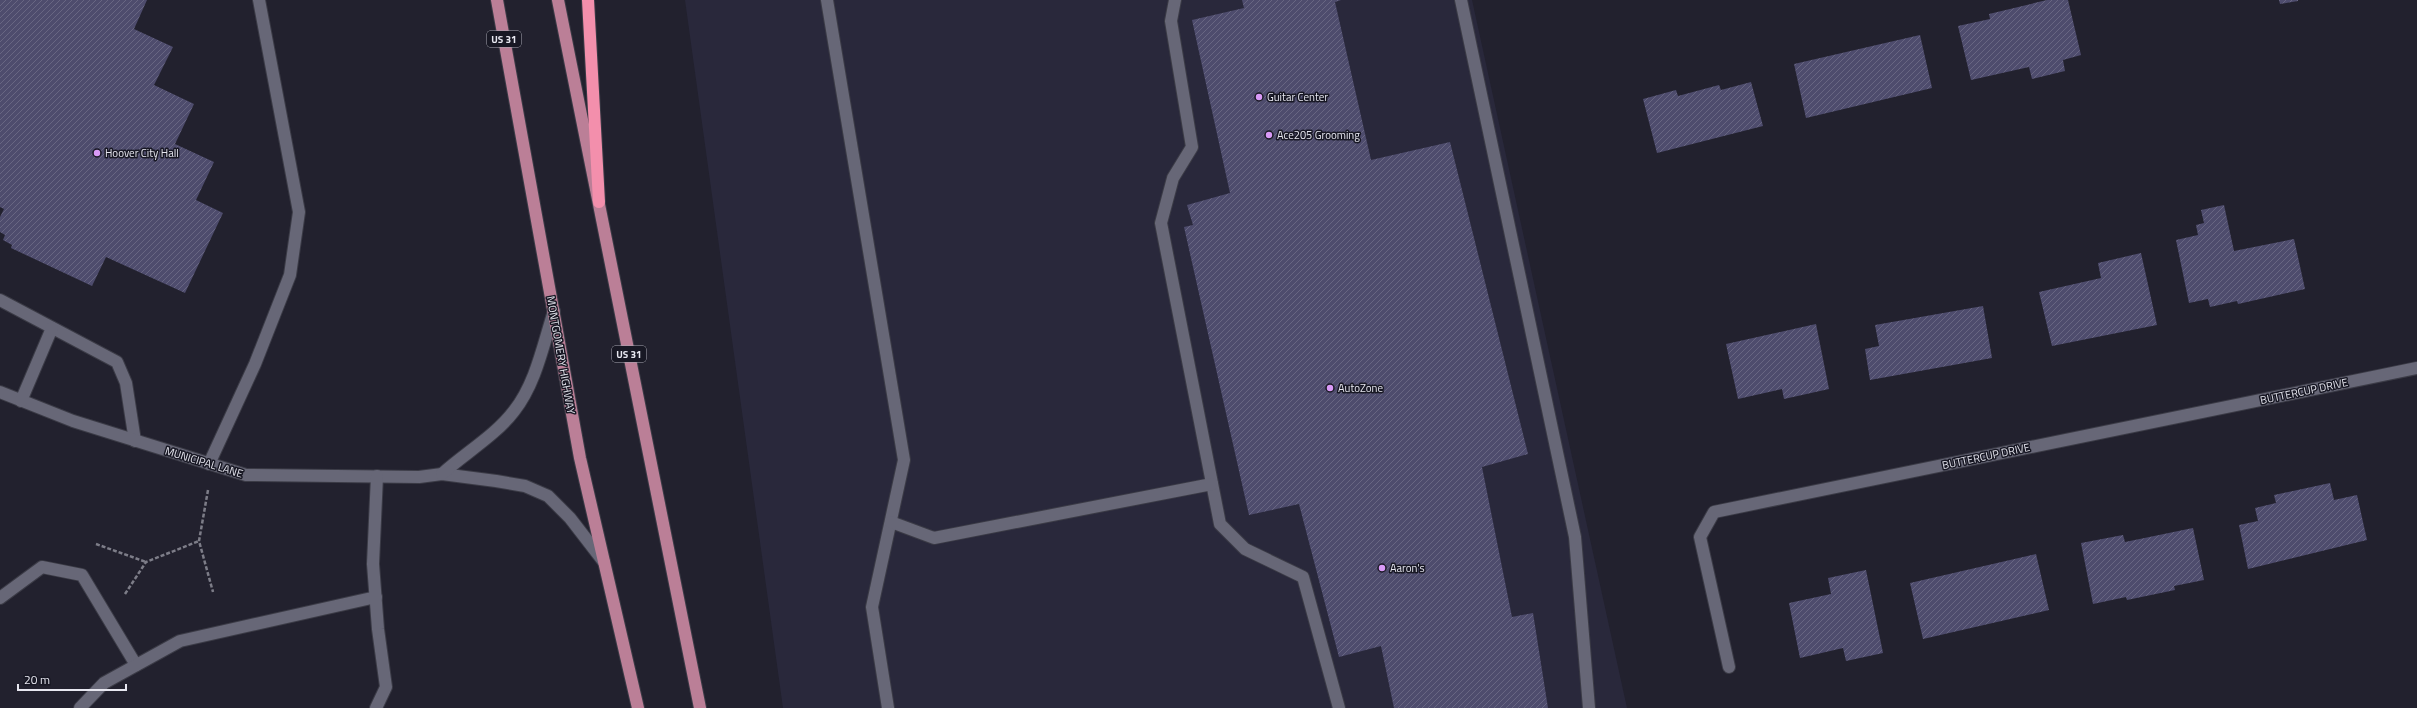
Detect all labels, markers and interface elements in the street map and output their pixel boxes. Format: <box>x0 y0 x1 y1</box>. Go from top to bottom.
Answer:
road number: US 31 <box>487 31 521 47</box>
place label: Guitar Center <box>1267 89 1328 105</box>
marker: Guitar Center <box>1254 92 1264 102</box>
place label: Ace205 Grooming <box>1277 127 1360 143</box>
marker: Ace205 Grooming <box>1264 130 1274 140</box>
place label: Hoover City Hall <box>105 145 179 161</box>
marker: Hoover City Hall <box>92 148 102 158</box>
street label: MONTGOMERY HIGHWAY <box>543 295 579 415</box>
road number: US 31 <box>612 346 646 362</box>
street label: BUTTERCUP DRIVE <box>2259 374 2349 408</box>
place label: AutoZone <box>1338 380 1383 396</box>
marker: AutoZone <box>1325 383 1335 393</box>
street label: BUTTERCUP DRIVE <box>1941 439 2031 473</box>
street label: MUNICIPAL LANE <box>163 443 245 481</box>
place label: Aaron's <box>1390 560 1425 576</box>
marker: Aaron's <box>1377 563 1387 573</box>
scale bar <box>18 666 126 692</box>
text: 20 m <box>24 670 50 689</box>

